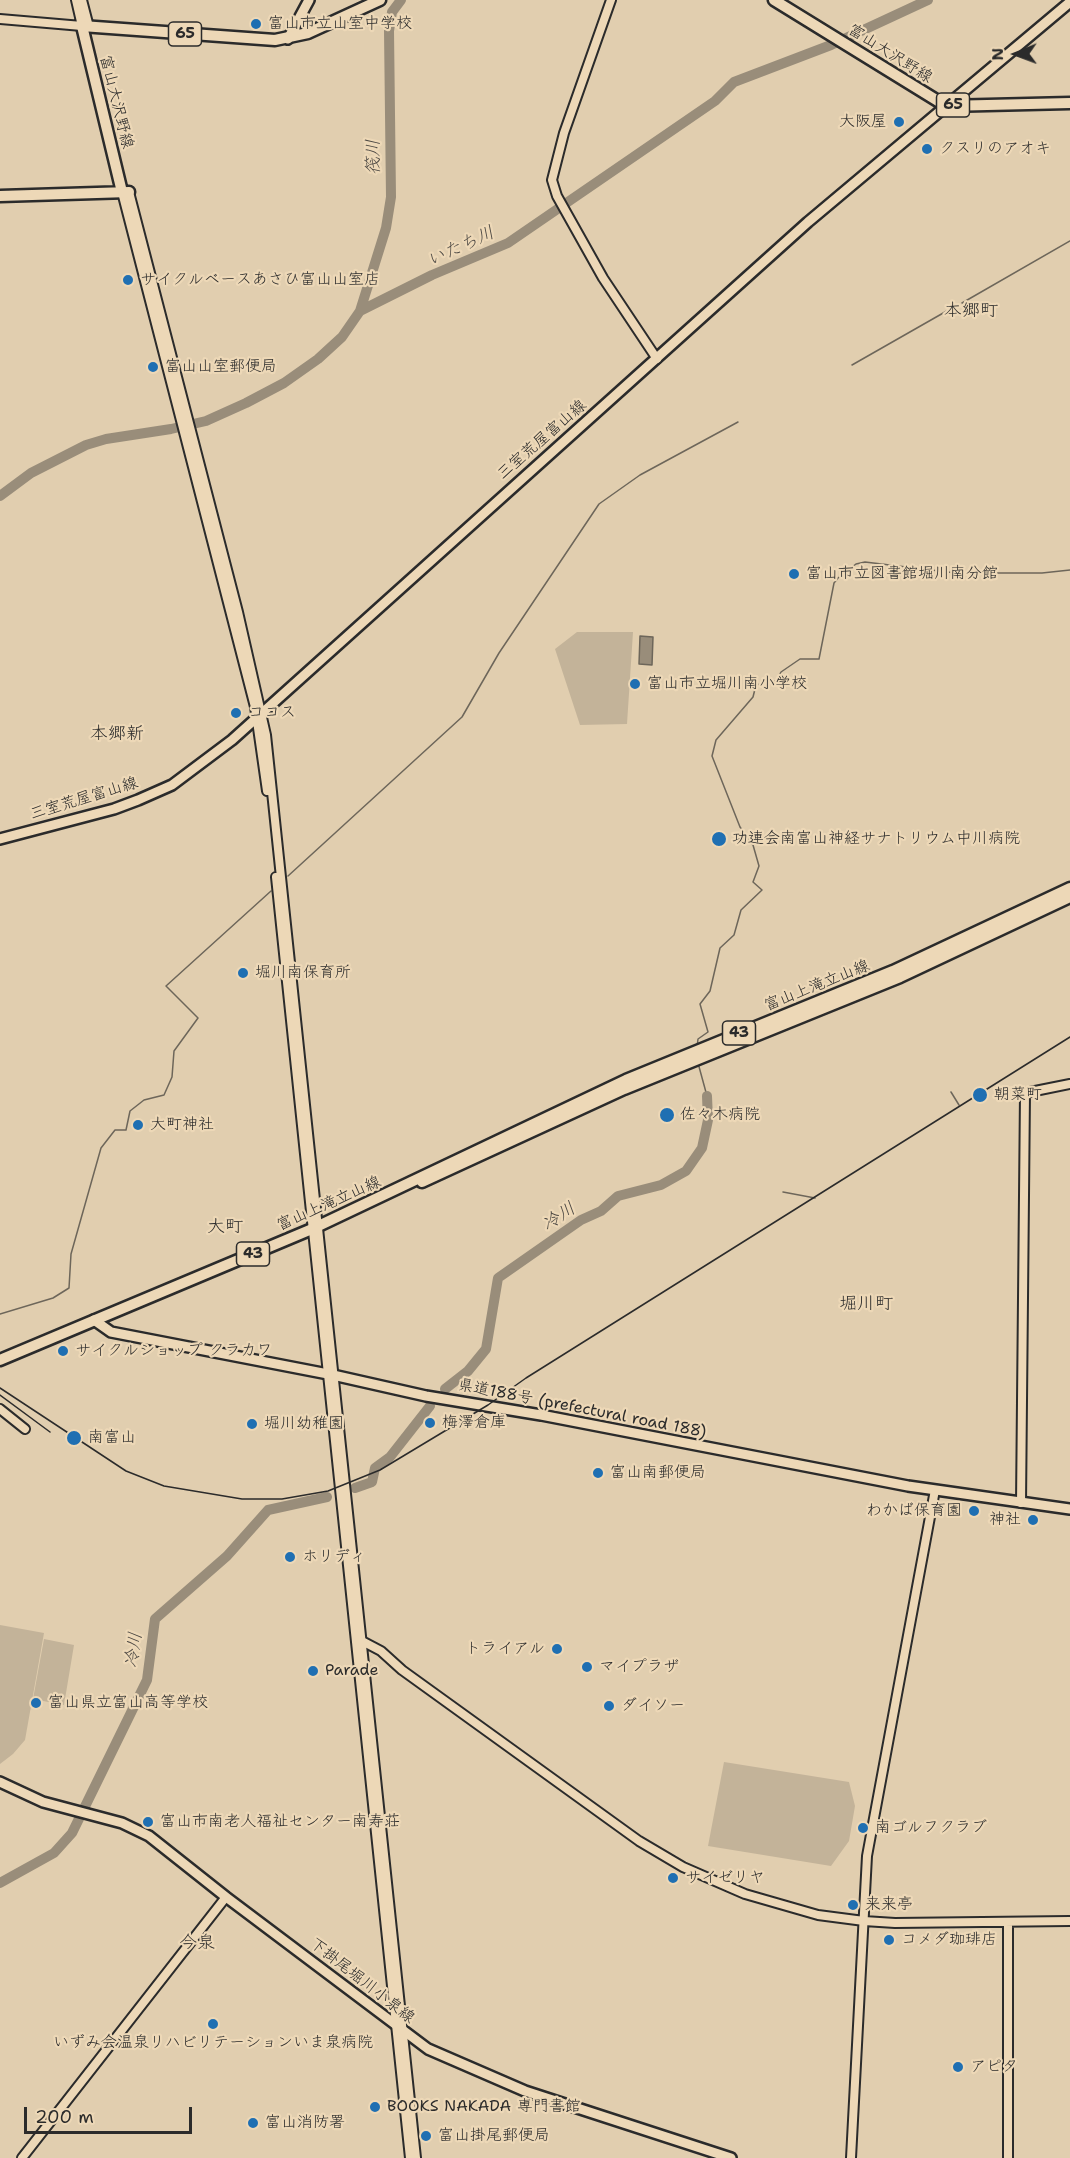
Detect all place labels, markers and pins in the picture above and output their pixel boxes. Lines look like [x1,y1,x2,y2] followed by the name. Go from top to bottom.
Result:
[268,14,412,34] place label: 富山市立山室中学校
[249,17,263,31] marker: 富山市立山室中学校
[839,112,887,132] place label: 大阪屋
[892,115,906,129] marker: 大阪屋
[939,139,1051,159] place label: クスリのアオキ
[920,142,934,156] marker: クスリのアオキ
[140,270,380,290] place label: サイクルベースあさひ富山山室店
[121,273,135,287] marker: サイクルベースあさひ富山山室店
[165,357,277,377] place label: 富山山室郵便局
[146,360,160,374] marker: 富山山室郵便局
[806,564,998,584] place label: 富山市立図書館堀川南分館
[787,567,801,581] marker: 富山市立図書館堀川南分館
[647,674,807,694] place label: 富山市立堀川南小学校
[628,677,642,691] marker: 富山市立堀川南小学校
[248,703,296,723] place label: ココス
[229,706,243,720] marker: ココス
[732,829,1020,849] place label: 功連会南富山神経サナトリウム中川病院
[710,830,728,848] marker: 功連会南富山神経サナトリウム中川病院
[255,963,351,983] place label: 堀川南保育所
[236,966,250,980] marker: 堀川南保育所
[994,1085,1042,1105] place label: 朝菜町
[971,1086,989,1104] marker: 朝菜町
[680,1105,760,1125] place label: 佐々木病院
[658,1106,676,1124] marker: 佐々木病院
[150,1115,214,1135] place label: 大町神社
[131,1118,145,1132] marker: 大町神社
[75,1341,272,1361] place label: サイクルショップ クラカワ
[56,1344,70,1358] marker: サイクルショップ クラカワ
[442,1413,506,1433] place label: 梅澤倉庫
[264,1414,344,1434] place label: 堀川幼稚園
[423,1416,437,1430] marker: 梅澤倉庫
[245,1417,259,1431] marker: 堀川幼稚園
[88,1428,136,1448] place label: 南富山
[65,1429,83,1447] marker: 南富山
[610,1463,706,1483] place label: 富山南郵便局
[591,1466,605,1480] marker: 富山南郵便局
[866,1501,962,1521] place label: わかば保育園
[967,1504,981,1518] marker: わかば保育園
[989,1510,1021,1530] place label: 神社
[1026,1513,1040,1527] marker: 神社
[302,1547,366,1567] place label: ホリディ
[283,1550,297,1564] marker: ホリディ
[465,1639,545,1659] place label: トライアル
[550,1642,564,1656] marker: トライアル
[599,1657,679,1677] place label: マイプラザ
[580,1660,594,1674] marker: マイプラザ
[325,1661,379,1681] place label: Parade
[306,1664,320,1678] marker: Parade
[48,1693,208,1713] place label: 富山県立富山高等学校
[29,1696,43,1710] marker: 富山県立富山高等学校
[621,1696,685,1716] place label: ダイソー
[602,1699,616,1713] marker: ダイソー
[160,1812,400,1832] place label: 富山市南老人福祉センター南寿荘
[141,1815,155,1829] marker: 富山市南老人福祉センター南寿荘
[875,1818,987,1838] place label: 南ゴルフクラブ
[856,1821,870,1835] marker: 南ゴルフクラブ
[685,1868,765,1888] place label: サイゼリヤ
[666,1871,680,1885] marker: サイゼリヤ
[865,1895,913,1915] place label: 来来亭
[846,1898,860,1912] marker: 来来亭
[901,1930,997,1950] place label: コメダ珈琲店
[882,1933,896,1947] marker: コメダ珈琲店
[206,2017,220,2031] marker: いずみ会温泉リハビリテーションいま泉病院
[53,2033,373,2053] place label: いずみ会温泉リハビリテーションいま泉病院
[970,2057,1018,2077] place label: アピタ
[951,2060,965,2074] marker: アピタ
[387,2097,581,2117] place label: BOOKS NAKADA 専門書館
[368,2100,382,2114] marker: BOOKS NAKADA 専門書館
[265,2113,345,2133] place label: 富山消防署
[246,2116,260,2130] marker: 富山消防署
[438,2126,550,2146] place label: 富山掛尾郵便局
[419,2129,433,2143] marker: 富山掛尾郵便局

